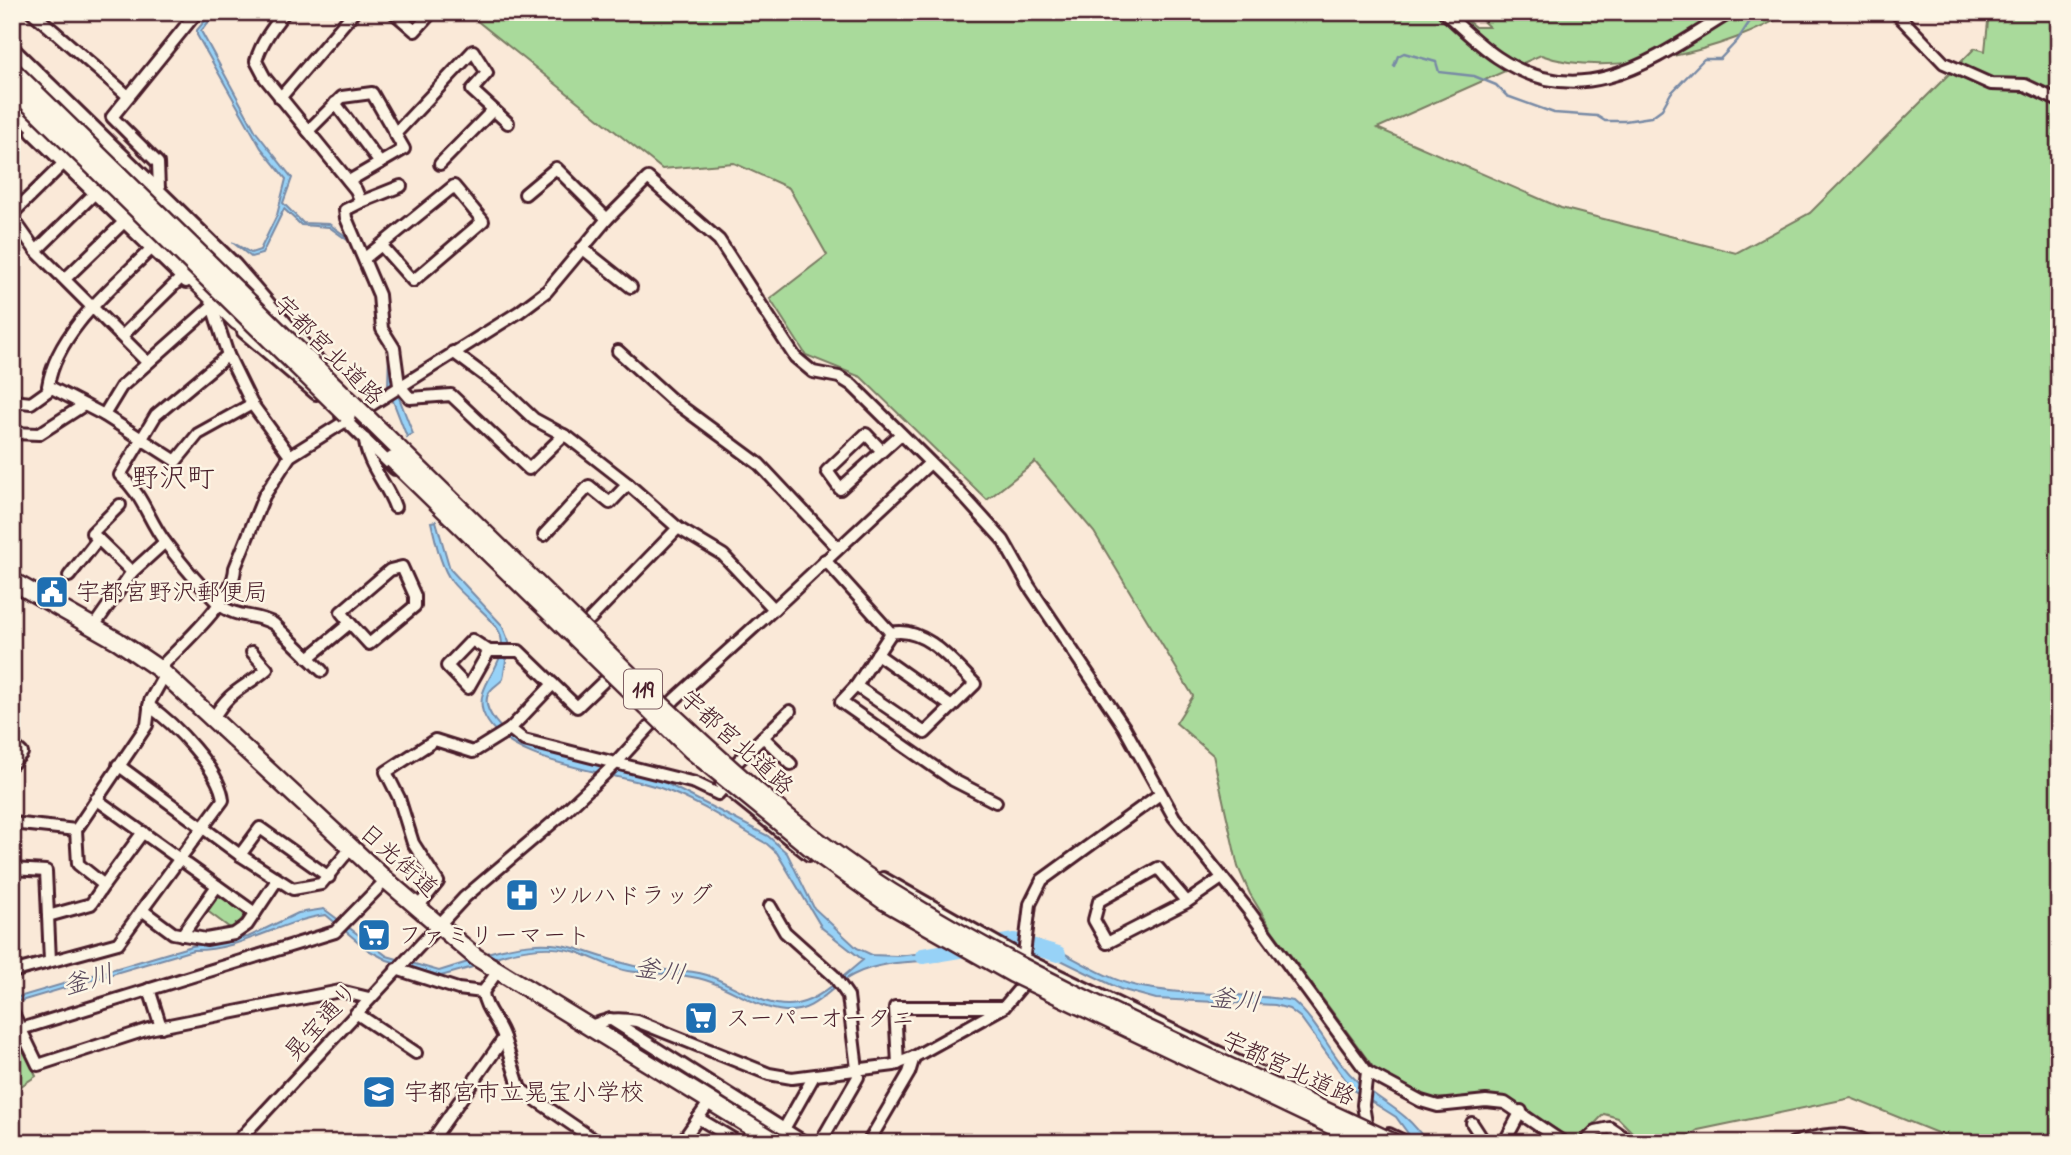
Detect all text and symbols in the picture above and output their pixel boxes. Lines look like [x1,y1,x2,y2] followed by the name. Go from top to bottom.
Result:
[264,288,391,415] street label: 宇都宮北道路
[131,460,215,501] district label: 野沢町
[33,573,71,611] public building icon: 宇都宮野沢郵便局
[76,577,268,612] place label: 宇都宮野沢郵便局
[624,670,662,708] road number: 119
[670,683,801,805] street label: 宇都宮北道路
[350,817,445,907] street label: 日光街道
[503,876,541,914] pharmacy icon: ツルハドラッグ
[546,880,713,915] place label: ツルハドラッグ
[355,916,393,954] supermarket icon: ファミリーマート
[398,920,590,955] place label: ファミリーマート
[631,950,688,996] water label: 釜川
[59,956,119,1007] water label: 釜川
[278,975,368,1070] street label: 晃宝通り
[1207,980,1263,1024] water label: 釜川
[682,999,720,1037] supermarket icon: スーパーオータニ
[726,1003,915,1038] place label: スーパーオータニ
[1215,1024,1361,1117] street label: 宇都宮北道路
[360,1073,398,1111] school or university icon: 宇都宮市立晃宝小学校
[404,1077,644,1112] place label: 宇都宮市立晃宝小学校

